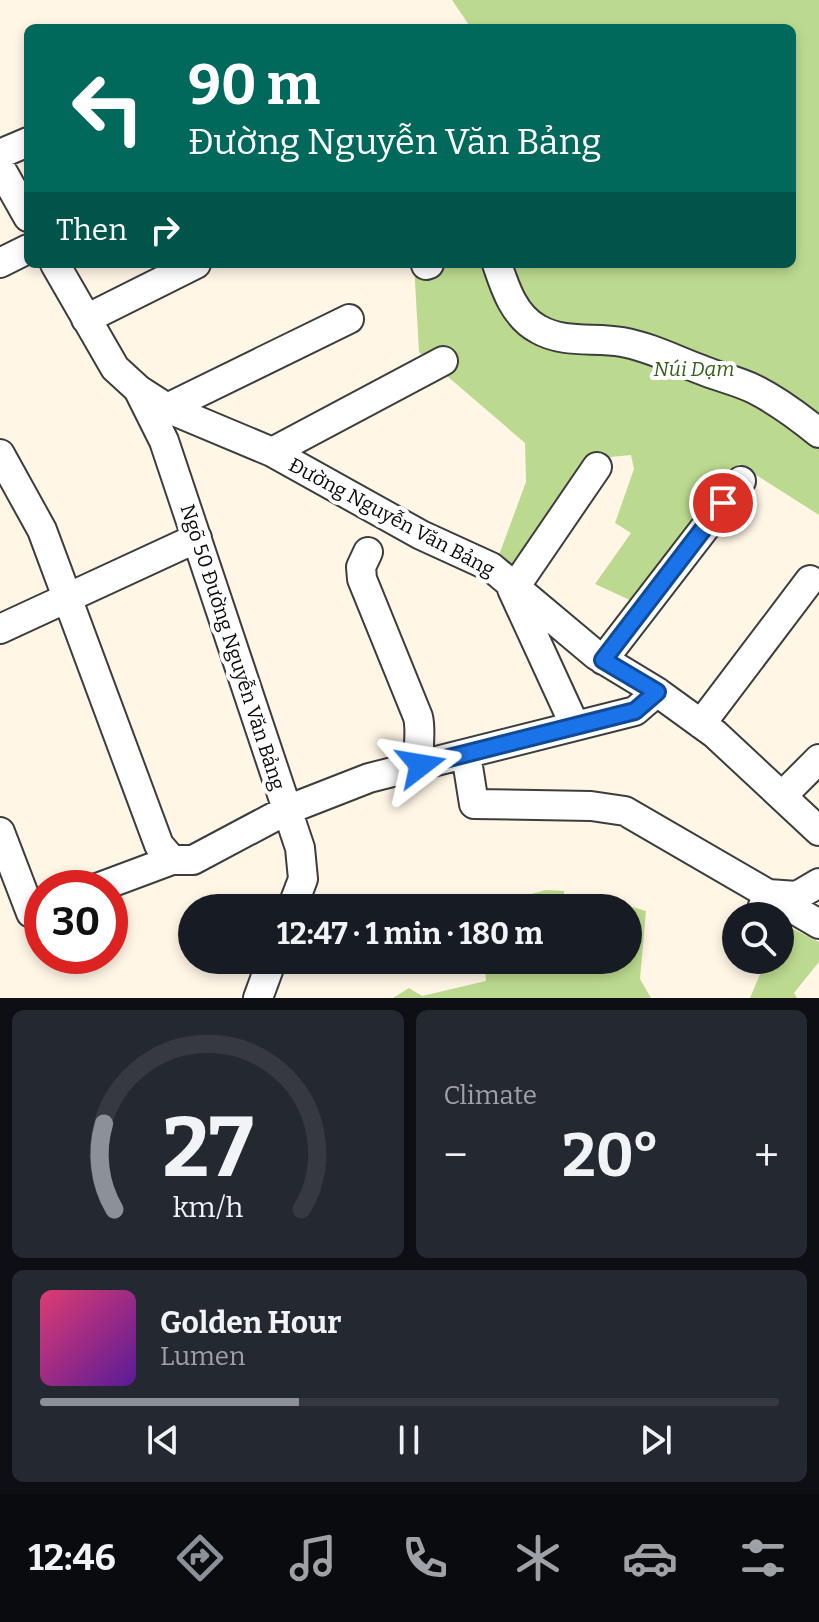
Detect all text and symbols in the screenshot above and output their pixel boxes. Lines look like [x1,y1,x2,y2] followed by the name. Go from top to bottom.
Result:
[188,52,320,119] text: 90 m
[56,56,160,160] icon: left
[188,120,601,164] text: Đường Nguyễn Văn Bảng
[143,208,187,252] icon: right
[56,212,127,248] text: Then
[654,357,734,381] park label: Núi Dạm
[285,452,499,582] street label: Đường Nguyễn Văn Bảng
[689,469,757,537] pin
[701,481,745,525] icon: arrive
[175,501,291,793] street label: Ngõ 50 Đường Nguyễn Văn Bảng
[379,723,463,807] position arrow
[24,870,128,974] speed limit sign: 30
[722,902,794,974] map controls
[722,902,794,974] button: search
[277,916,543,952] text: 12:47 · 1 min · 180 m
[444,1080,537,1111] text: Climate
[162,1098,253,1198] text: 27
[562,1120,660,1192] text: 20°
[444,1129,468,1182] text: −
[754,1129,779,1182] text: +
[172,1190,243,1225] text: km/h
[160,1305,341,1341] text: Golden Hour
[160,1341,246,1372] text: Lumen
[141,1418,185,1462] icon: previous
[387,1418,431,1462] icon: pause
[634,1418,678,1462] icon: next
[172,1530,228,1586] icon: directions
[285,1530,341,1586] icon: music
[397,1530,453,1586] icon: phone
[510,1530,566,1586] icon: climate
[622,1530,678,1586] icon: car
[735,1530,791,1586] icon: filters
[28,1536,116,1580] text: 12:46

